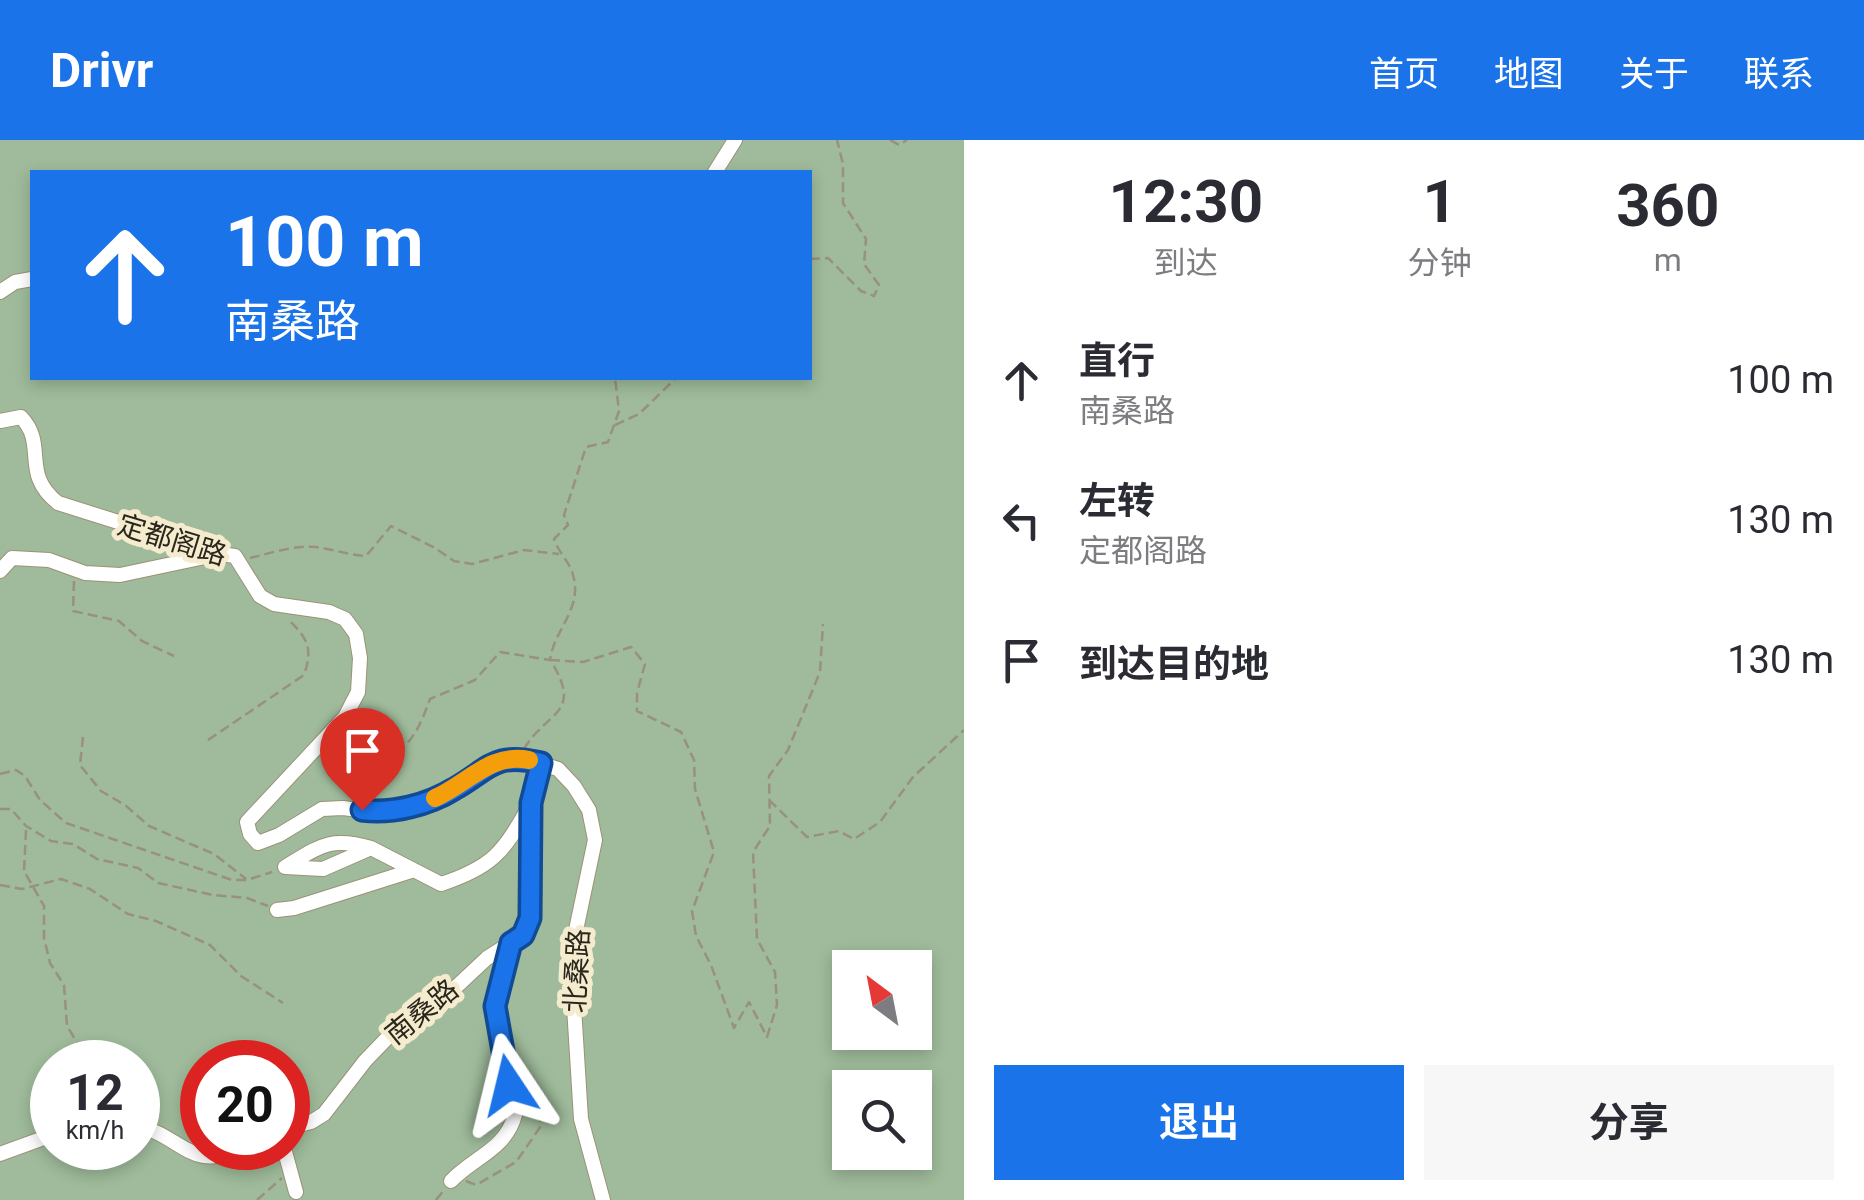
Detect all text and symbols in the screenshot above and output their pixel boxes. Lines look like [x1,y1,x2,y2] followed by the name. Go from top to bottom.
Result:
[50,42,153,99] text: Drivr
[1369,54,1439,95] text: 首页
[1494,54,1564,95] text: 地图
[1619,54,1689,95] text: 关于
[1744,54,1814,95] text: 联系
[1109,166,1263,237] text: 12:30
[1422,166,1457,237] text: 1
[1616,170,1719,241] text: 360
[225,201,424,283] text: 100 m
[60,210,190,340] icon: ahead
[1654,241,1682,279] text: m
[1154,244,1218,282] text: 到达
[1408,244,1472,282] text: 分钟
[225,295,360,348] text: 南桑路
[1079,339,1155,383] text: 直行
[994,353,1049,408] icon: ahead
[1727,358,1834,402] text: 100 m
[1079,392,1175,430] text: 南桑路
[1079,479,1155,523] text: 左转
[994,493,1049,548] icon: left
[1727,498,1834,542] text: 130 m
[114,508,230,572] street label: 定都阁路
[1079,532,1207,570] text: 定都阁路
[994,633,1049,688] icon: arrive
[1727,638,1834,682] text: 130 m
[1079,642,1269,686] text: 到达目的地
[320,708,405,811] pin
[335,723,390,778] icon: arrive
[558,928,596,1014] street label: 北桑路
[832,950,932,1050] north arrow
[832,950,932,1170] map controls
[379,973,465,1051] street label: 南桑路
[457,1033,561,1137] position arrow
[180,1040,310,1170] speed limit sign: 20
[66,1064,124,1122] text: 12
[994,1065,1404,1180] button: 退出
[1424,1065,1834,1180] button: 分享
[832,1070,932,1170] button: search
[66,1116,124,1145] text: km/h

